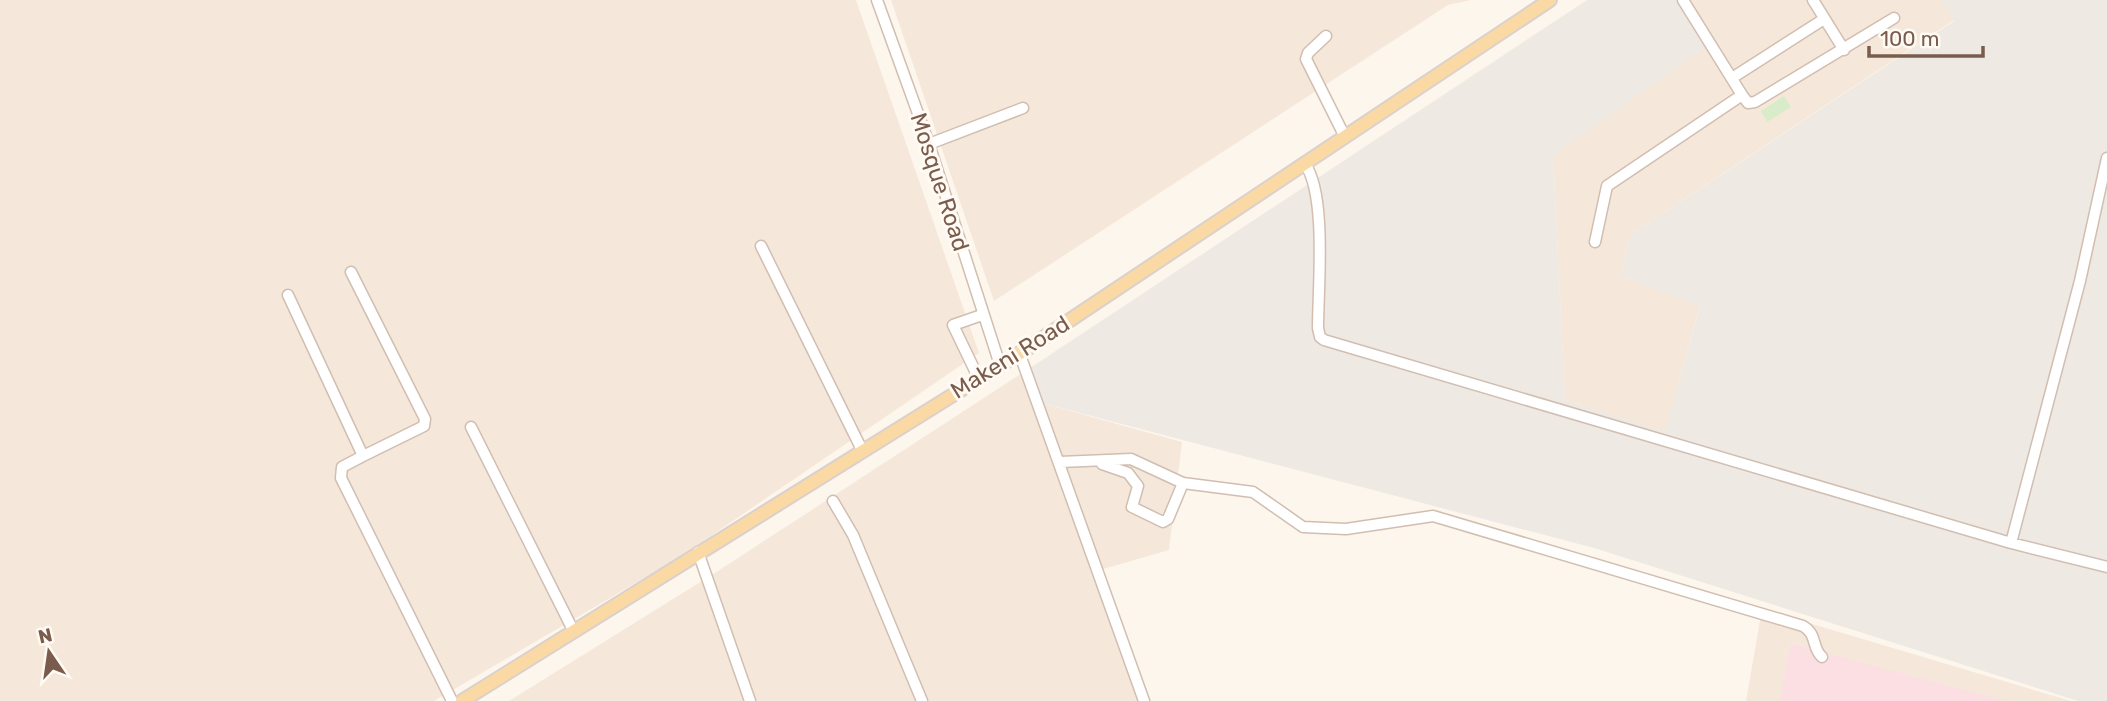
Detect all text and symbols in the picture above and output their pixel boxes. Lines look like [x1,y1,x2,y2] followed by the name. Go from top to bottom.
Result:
[1869,14,1983,58] scale bar
[1880,26,1939,51] text: 100 m
[904,109,976,255] street label: Mosque Road
[945,309,1075,405] street label: Makeni Road
[14,617,84,687] north arrow
[36,623,55,649] text: N

